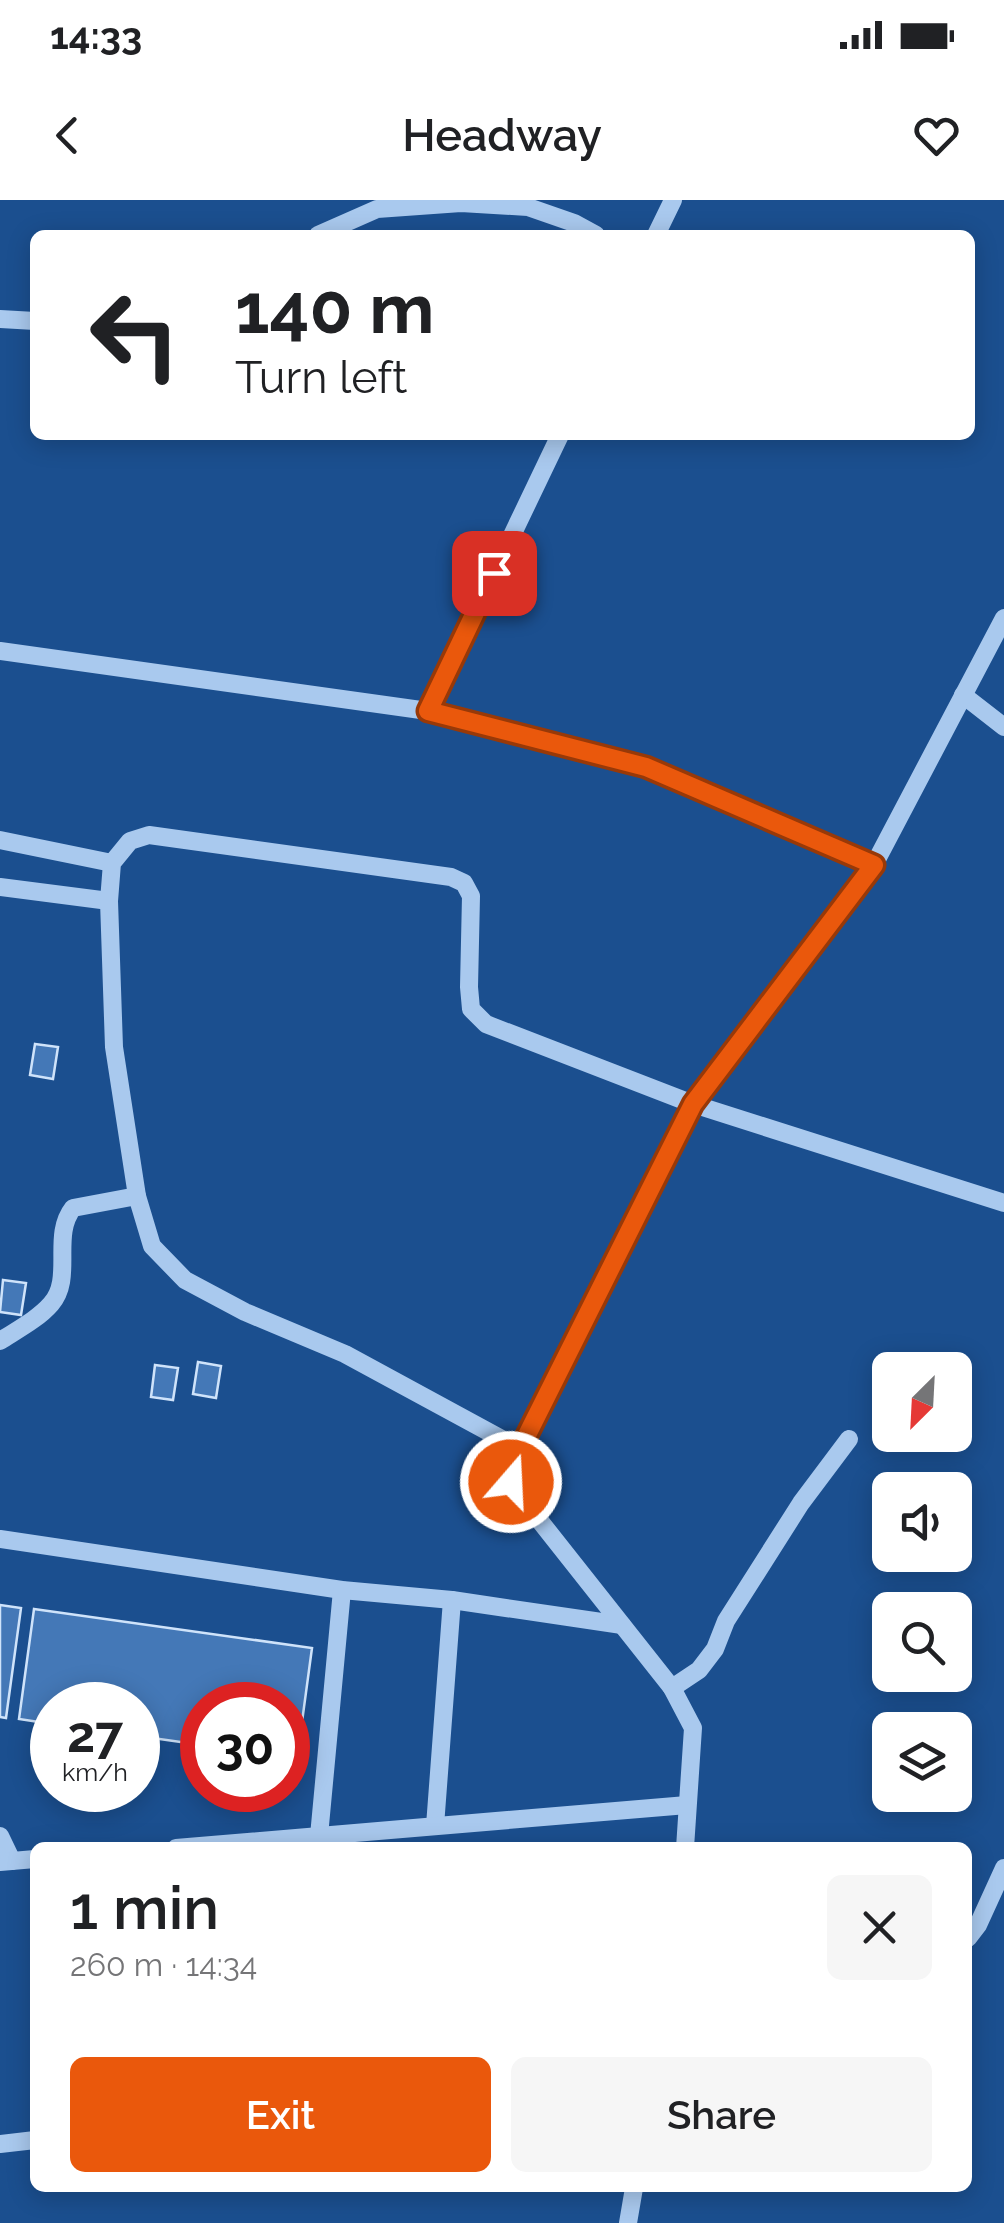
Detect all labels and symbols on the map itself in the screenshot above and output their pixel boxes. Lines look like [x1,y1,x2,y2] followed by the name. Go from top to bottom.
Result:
[452,531,537,616] pin
[872,1352,972,1452] north arrow
[459,1430,563,1534] position arrow
[180,1682,310,1812] speed limit sign: 30

